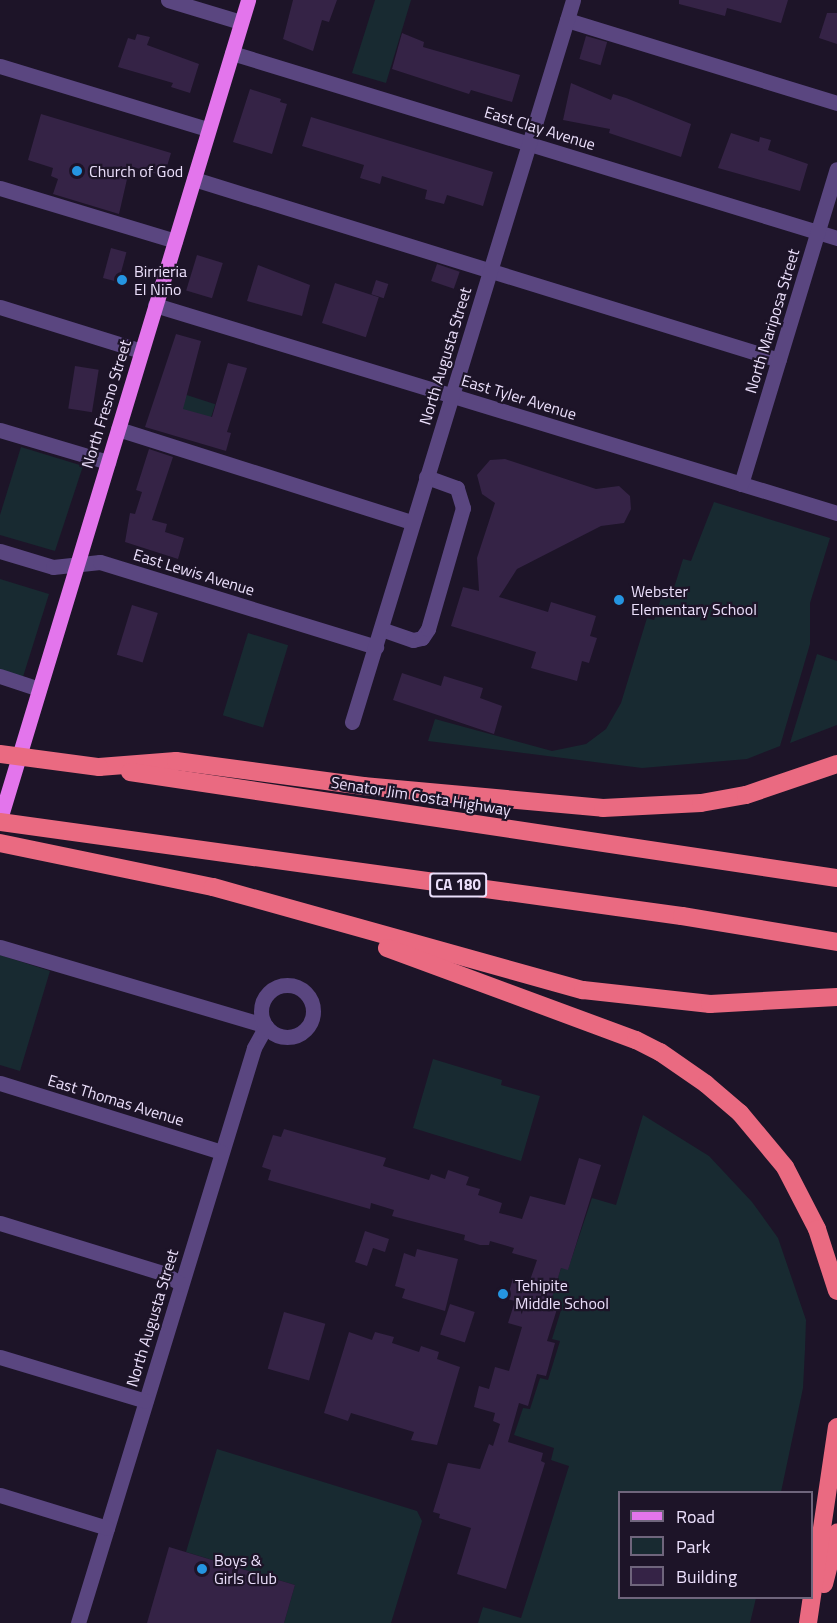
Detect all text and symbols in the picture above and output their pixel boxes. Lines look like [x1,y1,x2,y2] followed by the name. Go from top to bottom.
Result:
[482,102,598,154] street label: East Clay Avenue
[89,161,183,181] place label: Church of God
[70,164,84,178] marker: Church of God
[741,246,803,396] street label: North Mariposa Street
[134,261,187,299] place label: Birrieria El Niño
[115,273,129,287] marker: Birrieria El Niño
[415,285,475,427] street label: North Augusta Street
[77,337,135,471] street label: North Fresno Street
[459,370,579,424] street label: East Tyler Avenue
[131,544,257,600] street label: East Lewis Avenue
[631,581,757,619] place label: Webster Elementary School
[612,593,626,607] marker: Webster Elementary School
[330,772,512,820] street label: Senator Jim Costa Highway
[428,873,488,897] road number: CA 180
[46,1070,186,1130] street label: East Thomas Avenue
[122,1247,182,1389] street label: North Augusta Street
[515,1275,609,1313] place label: Tehipite Middle School
[496,1287,510,1301] marker: Tehipite Middle School
[618,1491,813,1599] legend
[676,1503,715,1530] text: Road
[676,1533,710,1560] text: Park
[214,1550,277,1588] place label: Boys & Girls Club
[195,1562,209,1576] marker: Boys & Girls Club
[676,1563,737,1590] text: Building

